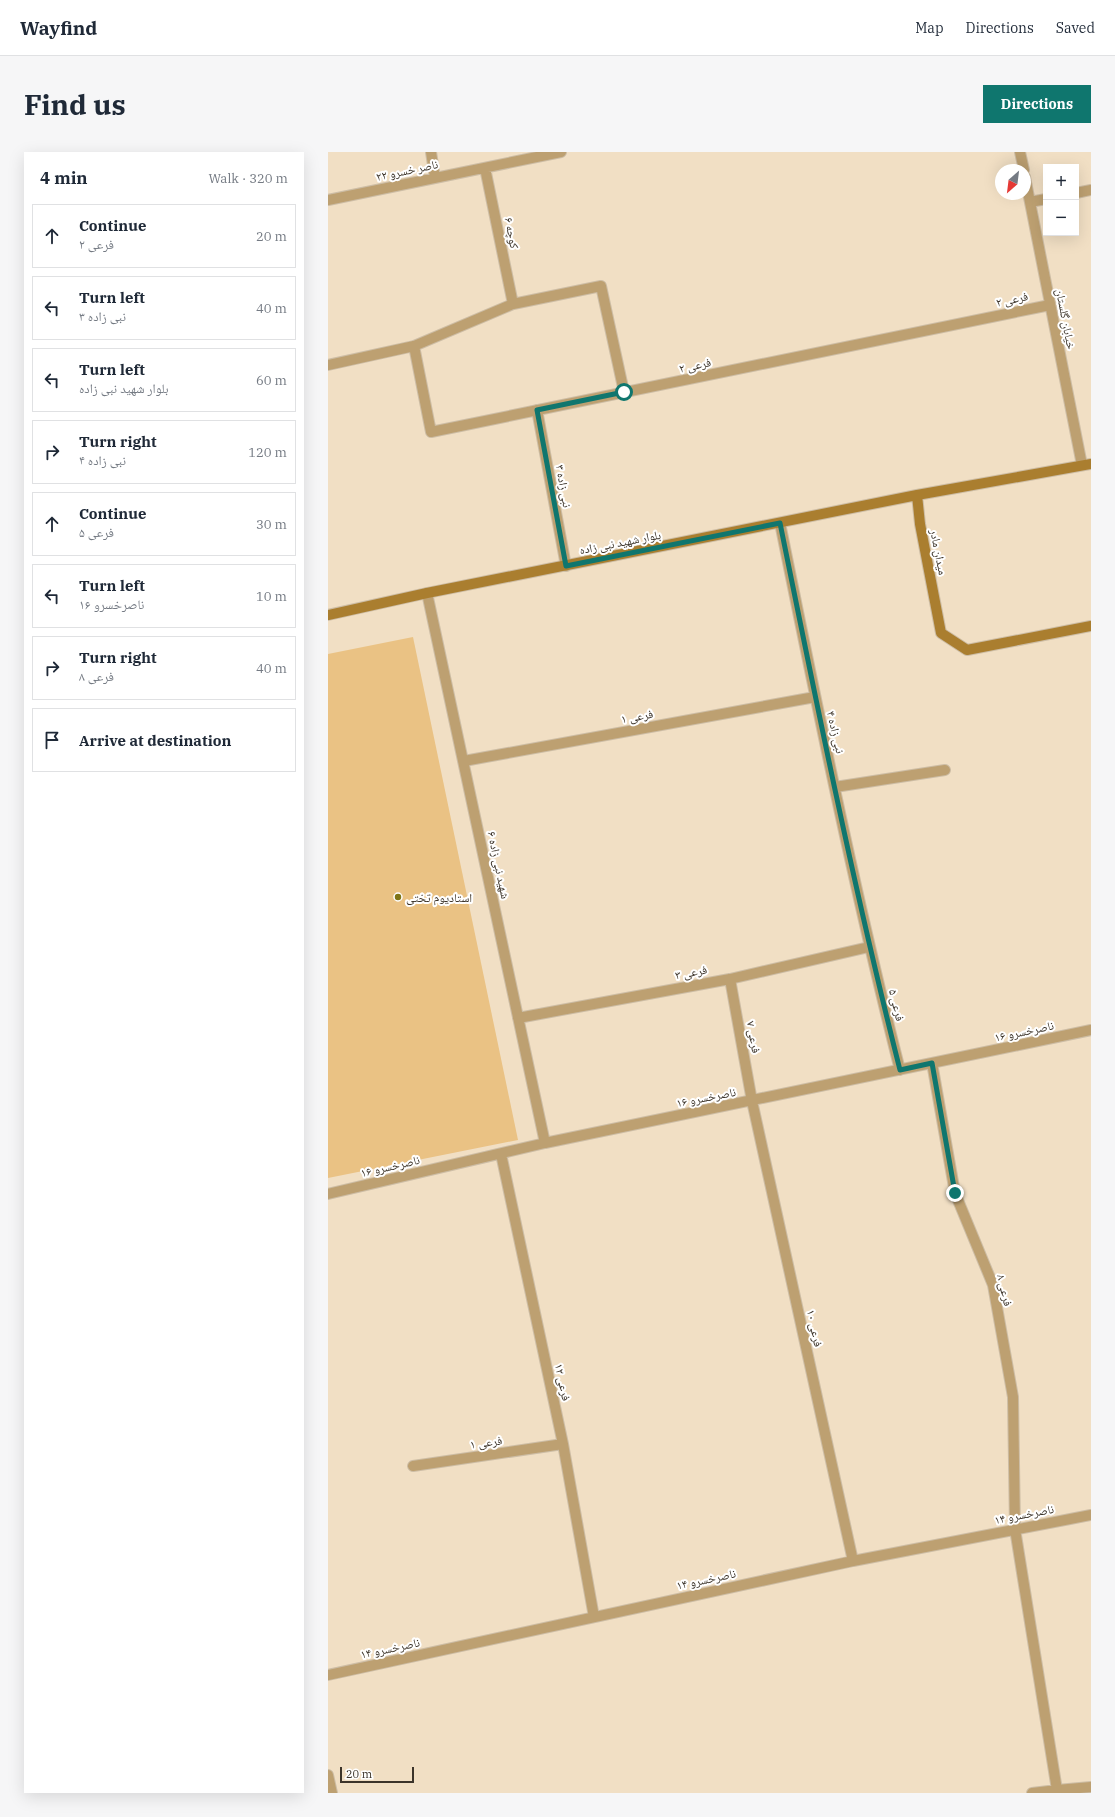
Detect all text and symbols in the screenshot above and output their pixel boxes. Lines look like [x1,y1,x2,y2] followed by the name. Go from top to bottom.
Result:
[20,16,97,40] text: Wayfind
[915,19,944,37] text: Map
[966,19,1034,37] text: Directions
[1056,19,1095,37] text: Saved
[983,85,1091,123] button: Directions
[24,86,126,123] text: Find us
[375,156,439,184] street label: ناصر خسرو ۲۲
[995,164,1031,200] north arrow
[1043,164,1079,236] map controls
[1043,164,1079,200] button: +
[40,167,88,189] text: 4 min
[209,170,288,187] text: Walk · 320 m
[1043,200,1079,236] button: −
[79,216,146,235] text: Continue
[502,216,522,250] street label: کوچه ۶
[41,225,63,247] icon: ahead
[256,228,287,245] text: 20 m
[79,236,114,253] text: فرعی ۲
[1052,287,1079,351] street label: خیابان گلستان
[79,288,145,307] text: Turn left
[995,288,1029,310] street label: فرعی ۲
[41,297,63,319] icon: left
[256,300,287,317] text: 40 m
[79,308,126,325] text: نبی زاده ۳
[678,354,712,376] street label: فرعی ۲
[79,360,145,379] text: Turn left
[41,369,63,391] icon: left
[256,372,287,389] text: 60 m
[79,380,168,397] text: بلوار شهید نبی زاده
[615,383,633,401] route start
[79,432,157,451] text: Turn right
[41,441,63,463] icon: right
[248,444,287,461] text: 120 m
[79,452,126,469] text: نبی زاده ۴
[552,463,575,509] street label: نبی زاده ۳
[79,504,146,523] text: Continue
[41,513,63,535] icon: ahead
[256,516,287,533] text: 30 m
[79,524,114,541] text: فرعی ۵
[578,527,662,558] street label: بلوار شهید نبی زاده
[927,527,951,576] street label: میدان مادر
[79,576,145,595] text: Turn left
[41,585,63,607] icon: left
[256,588,287,605] text: 10 m
[79,596,144,613] text: ناصرخسرو ۱۶
[79,648,157,667] text: Turn right
[41,657,63,679] icon: right
[256,660,287,677] text: 40 m
[79,668,114,685] text: فرعی ۸
[620,706,654,726] street label: فرعی ۱
[823,709,848,755] street label: نبی زاده ۴
[41,729,63,751] icon: arrive
[79,731,231,750] text: Arrive at destination
[484,830,513,900] street label: شهید نبی زاده ۶
[406,890,472,906] place label: استادیوم تختی
[393,892,403,902] marker: استادیوم تختی
[674,962,708,982] street label: فرعی ۳
[886,987,908,1023] street label: فرعی ۵
[993,1017,1055,1045] street label: ناصرخسرو ۱۶
[744,1020,764,1054] street label: فرعی ۷
[675,1084,737,1110] street label: ناصرخسرو ۱۶
[359,1152,421,1180] street label: ناصرخسرو ۱۶
[946,1184,964,1202] route end
[994,1272,1016,1308] street label: فرعی ۸
[804,1308,826,1348] street label: فرعی ۱۰
[552,1362,574,1402] street label: فرعی ۱۲
[469,1432,503,1452] street label: فرعی ۱
[993,1501,1055,1527] street label: ناصرخسرو ۱۴
[675,1565,737,1593] street label: ناصرخسرو ۱۴
[359,1634,421,1662] street label: ناصرخسرو ۱۴
[340,1765,414,1784] scale bar
[346,1767,372,1781] text: 20 m

